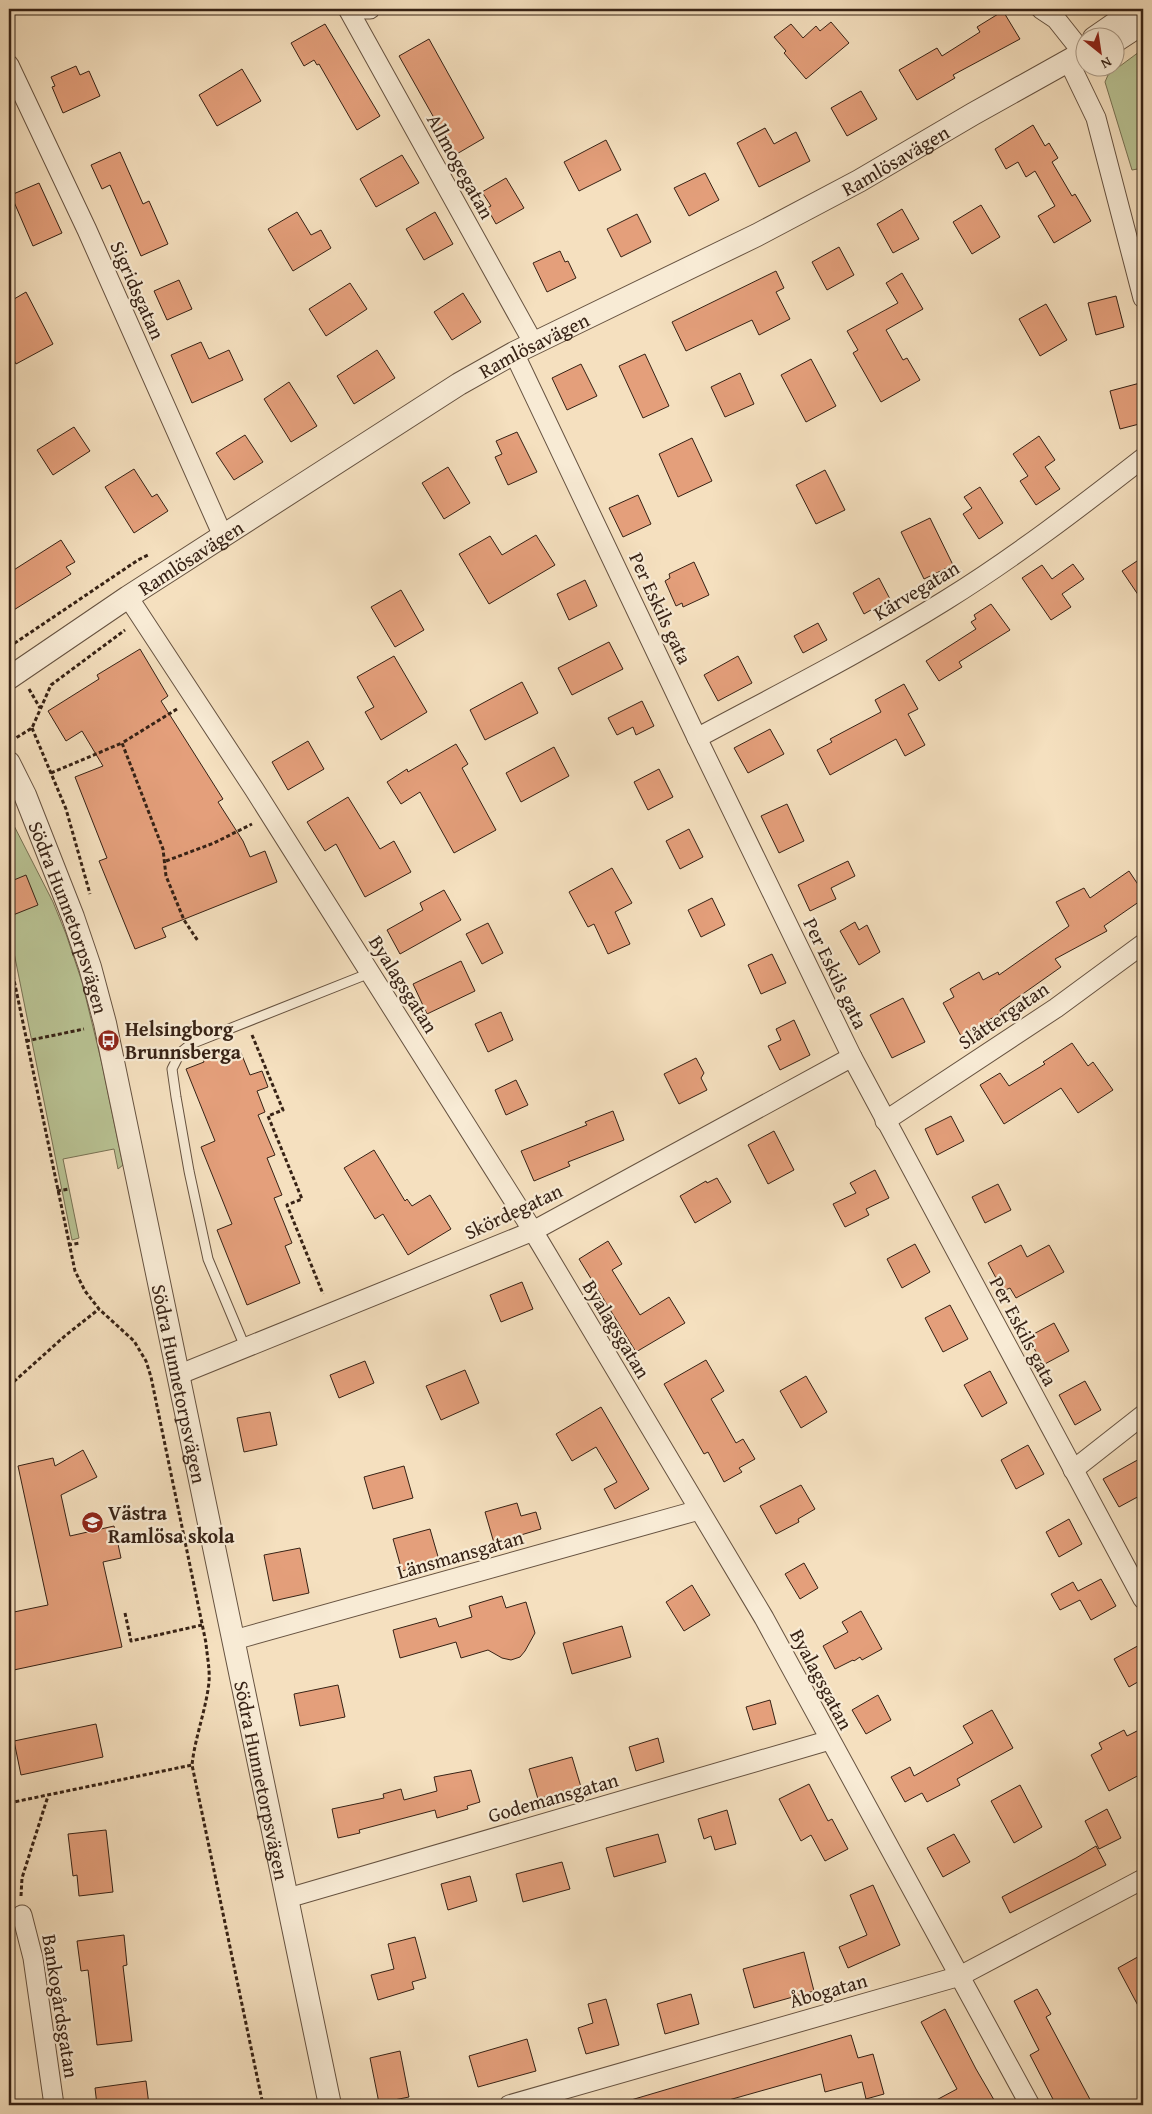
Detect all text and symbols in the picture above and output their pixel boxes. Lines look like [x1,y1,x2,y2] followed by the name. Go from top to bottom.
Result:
[1074,28,1124,78] north arrow
[1097,52,1116,75] text: N
[420,108,502,224] street label: Allmogegatan
[836,117,954,202] street label: Ramlösavägen
[103,236,173,344] street label: Sigridsgatan
[473,304,594,385] street label: Ramlösavägen
[132,512,249,602] street label: Ramlösavägen
[622,547,700,669] street label: Per Eskils gata
[868,553,964,627] street label: Kärvegatan
[22,816,116,1017] street label: Södra Hunnetorpsvägen
[797,912,876,1034] street label: Per Eskils gata
[362,929,446,1039] street label: Byalagsgatan
[952,974,1054,1056] street label: Slåttergatan
[125,1014,242,1066] place label: Helsingborg Brunnsberga
[97,1028,121,1052] bus stop icon: Helsingborg Brunnsberga
[459,1176,567,1246] street label: Skördegatan
[983,1271,1065,1391] street label: Per Eskils gata
[576,1274,658,1384] street label: Byalagsgatan
[145,1281,215,1486] street label: Södra Hunnetorpsvägen
[108,1498,235,1550] place label: Västra Ramlösa skola
[80,1511,104,1535] school or university icon: Västra Ramlösa skola
[393,1522,527,1586] street label: Länsmansgatan
[783,1623,861,1735] street label: Byalagsgatan
[228,1678,297,1882] street label: Södra Hunnetorpsvägen
[485,1765,621,1829] street label: Godemansgatan
[35,1932,87,2080] street label: Bankogårdsgatan
[786,1965,870,2015] street label: Åbogatan

